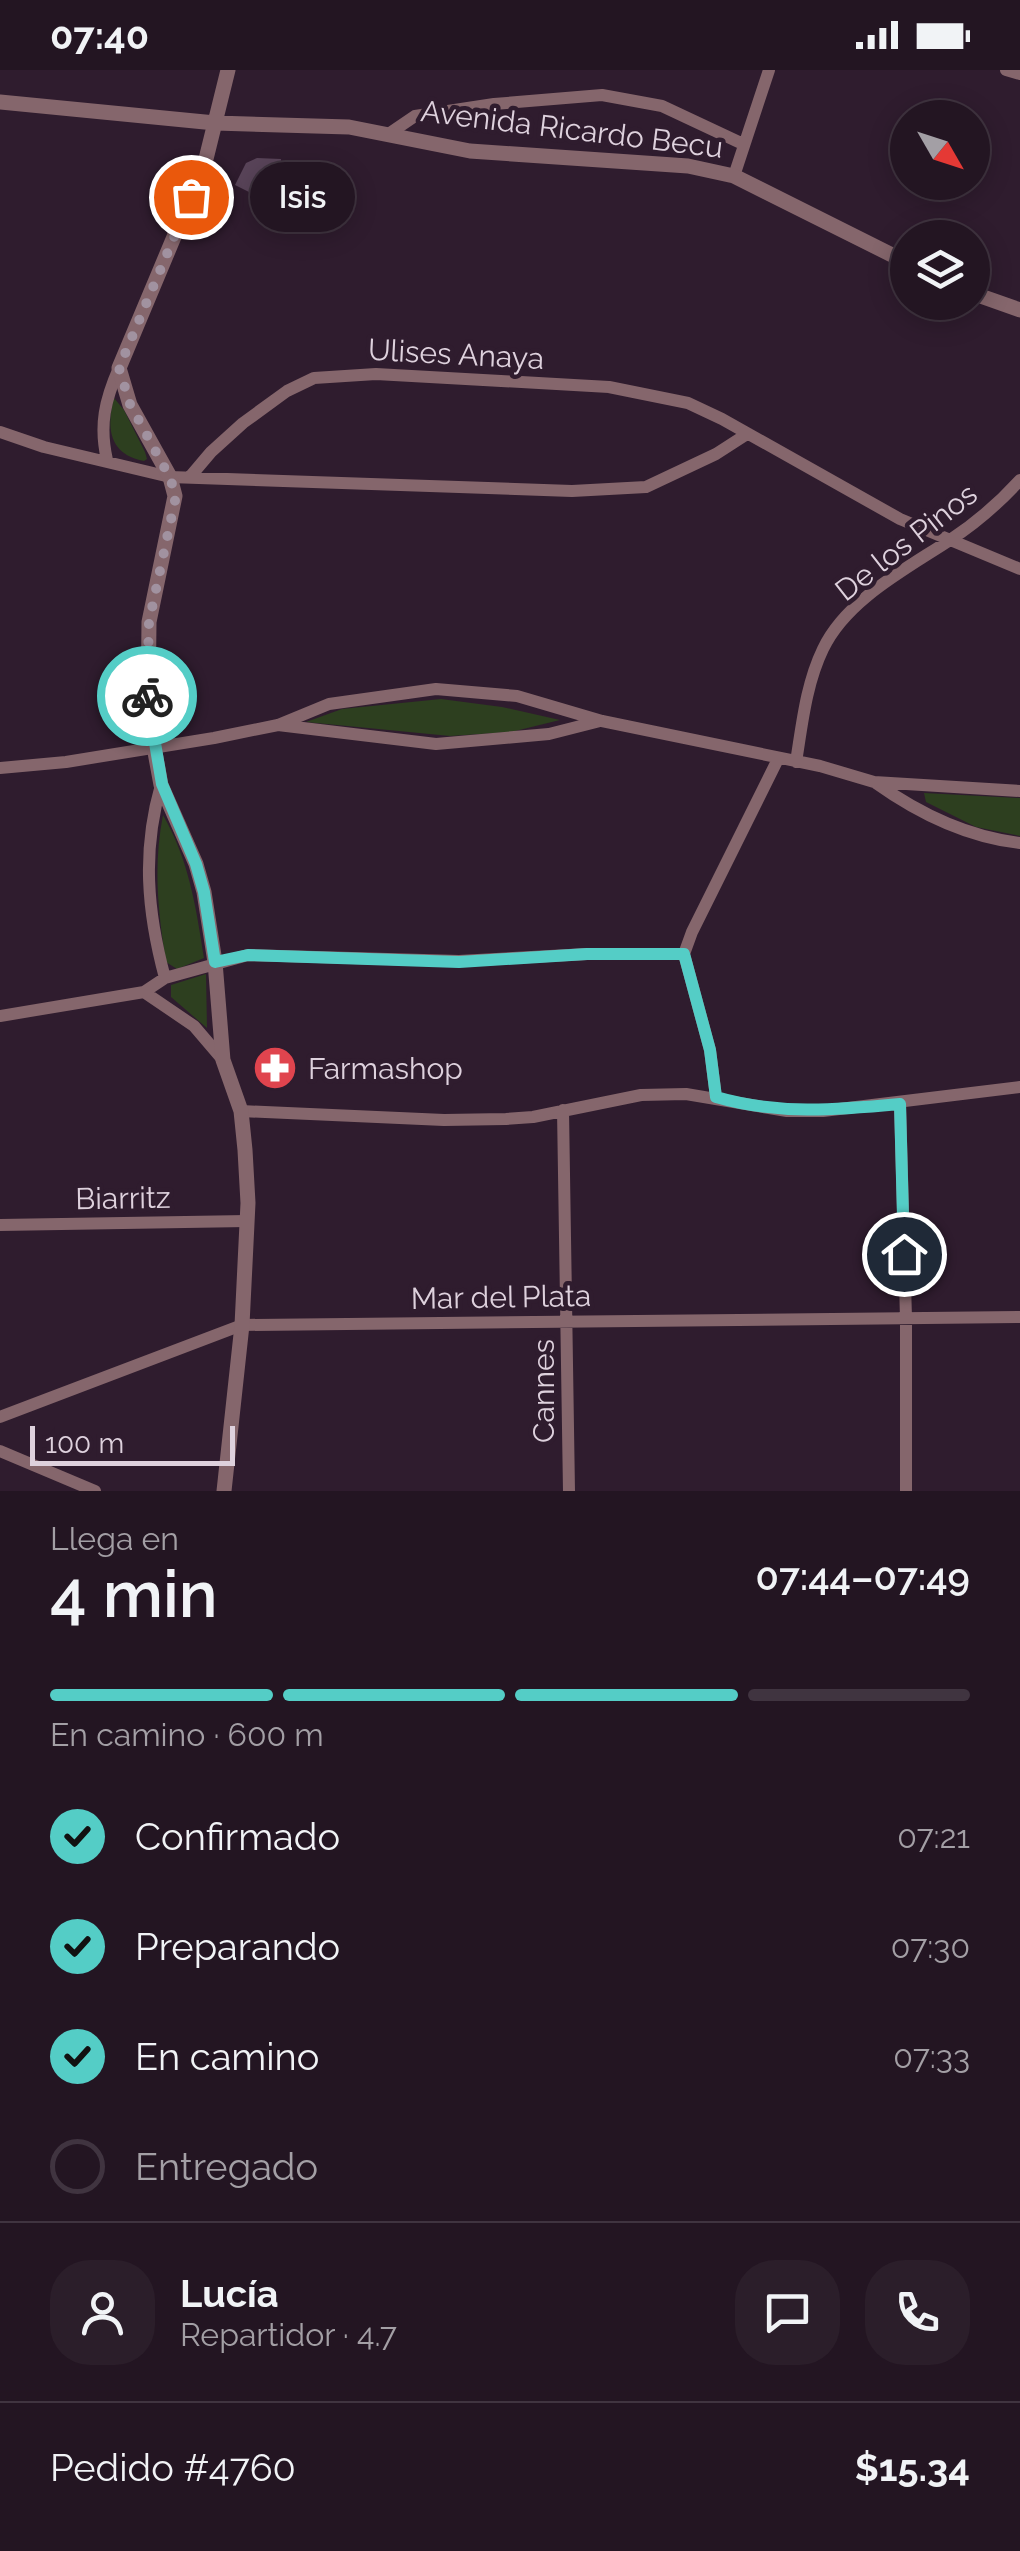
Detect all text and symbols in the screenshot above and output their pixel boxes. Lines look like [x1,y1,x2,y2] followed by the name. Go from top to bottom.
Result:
[50,13,149,58] text: 07:40
[419,93,725,165] street label: Avenida Ricardo Becu
[890,100,990,200] north arrow
[890,100,990,320] map controls
[149,155,234,240] pin
[251,162,356,232] callout: Isis
[164,170,219,225] icon: bag
[279,178,326,215] text: Isis
[890,220,990,320] button: layers
[367,332,545,376] street label: Ulises Anaya
[828,476,984,608] street label: De los Pinos
[97,646,197,746] courier
[120,669,175,724] icon: bike
[252,1045,298,1091] pharmacy icon: Farmashop
[308,1051,463,1086] place label: Farmashop
[75,1180,171,1216] street label: Biarritz
[862,1212,947,1297] pin
[877,1227,932,1282] icon: home
[410,1278,592,1316] street label: Mar del Plata
[526,1339,561,1443] street label: Cannes
[30,1421,235,1466] scale bar
[45,1427,124,1460] text: 100 m
[50,1520,179,1557] text: Llega en
[756,1554,970,1599] text: 07:44–07:49
[50,1556,218,1632] text: 4 min
[50,1716,324,1753] text: En camino · 600 m
[50,1809,105,1864] icon: check
[135,1814,340,1859] text: Confirmado
[897,1818,970,1855] text: 07:21
[50,1919,105,1974] icon: check
[135,1924,340,1969] text: Preparando
[891,1928,970,1965] text: 07:30
[50,2029,105,2084] icon: check
[135,2034,319,2079] text: En camino
[893,2038,970,2075] text: 07:33
[135,2144,318,2189] text: Entregado
[50,2260,155,2365] button: person
[735,2260,840,2365] button: chat
[865,2260,970,2365] button: phone
[180,2271,279,2316] text: Lucía
[180,2316,397,2353] text: Repartidor · 4.7
[50,2445,296,2490] text: Pedido #4760
[855,2445,970,2490] text: $15.34

